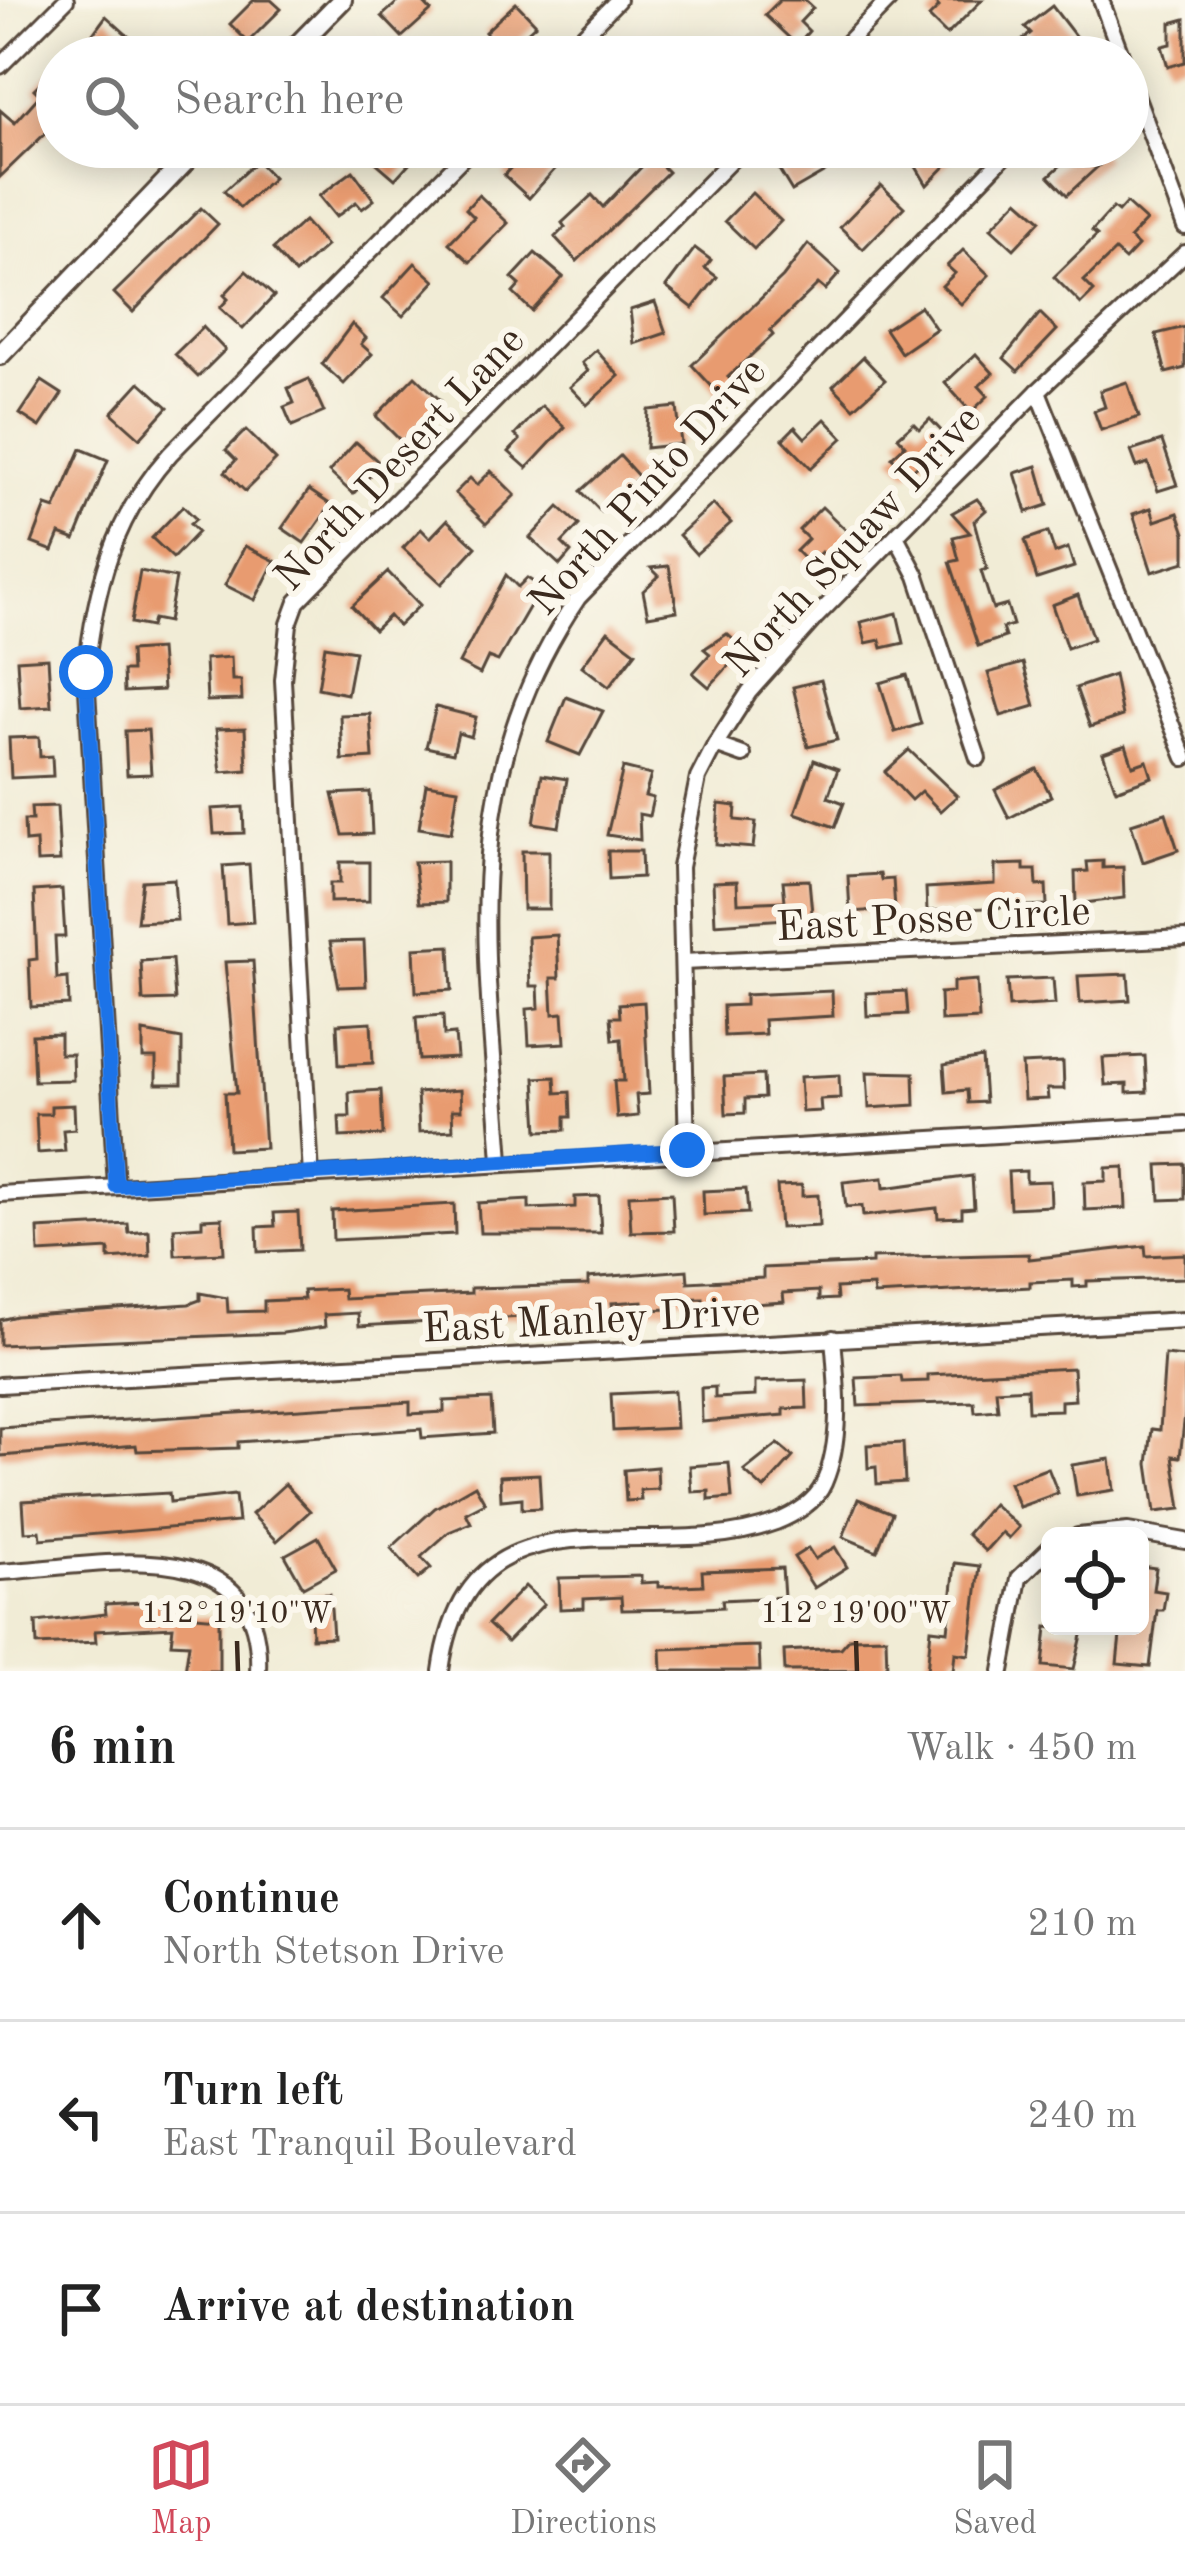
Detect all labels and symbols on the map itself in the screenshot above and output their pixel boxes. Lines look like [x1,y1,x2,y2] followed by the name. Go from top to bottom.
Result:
[268,320,534,600] street label: North Desert Lane
[523,351,775,625] street label: North Pinto Drive
[718,399,990,687] street label: North Squaw Drive
[59,645,113,699] route start
[775,892,1092,950] street label: East Posse Circle
[660,1123,714,1177] route end
[421,1292,761,1352] street label: East Manley Drive
[142,1599,332,1629] text: 112°19'10"W
[761,1599,951,1629] text: 112°19'00"W

